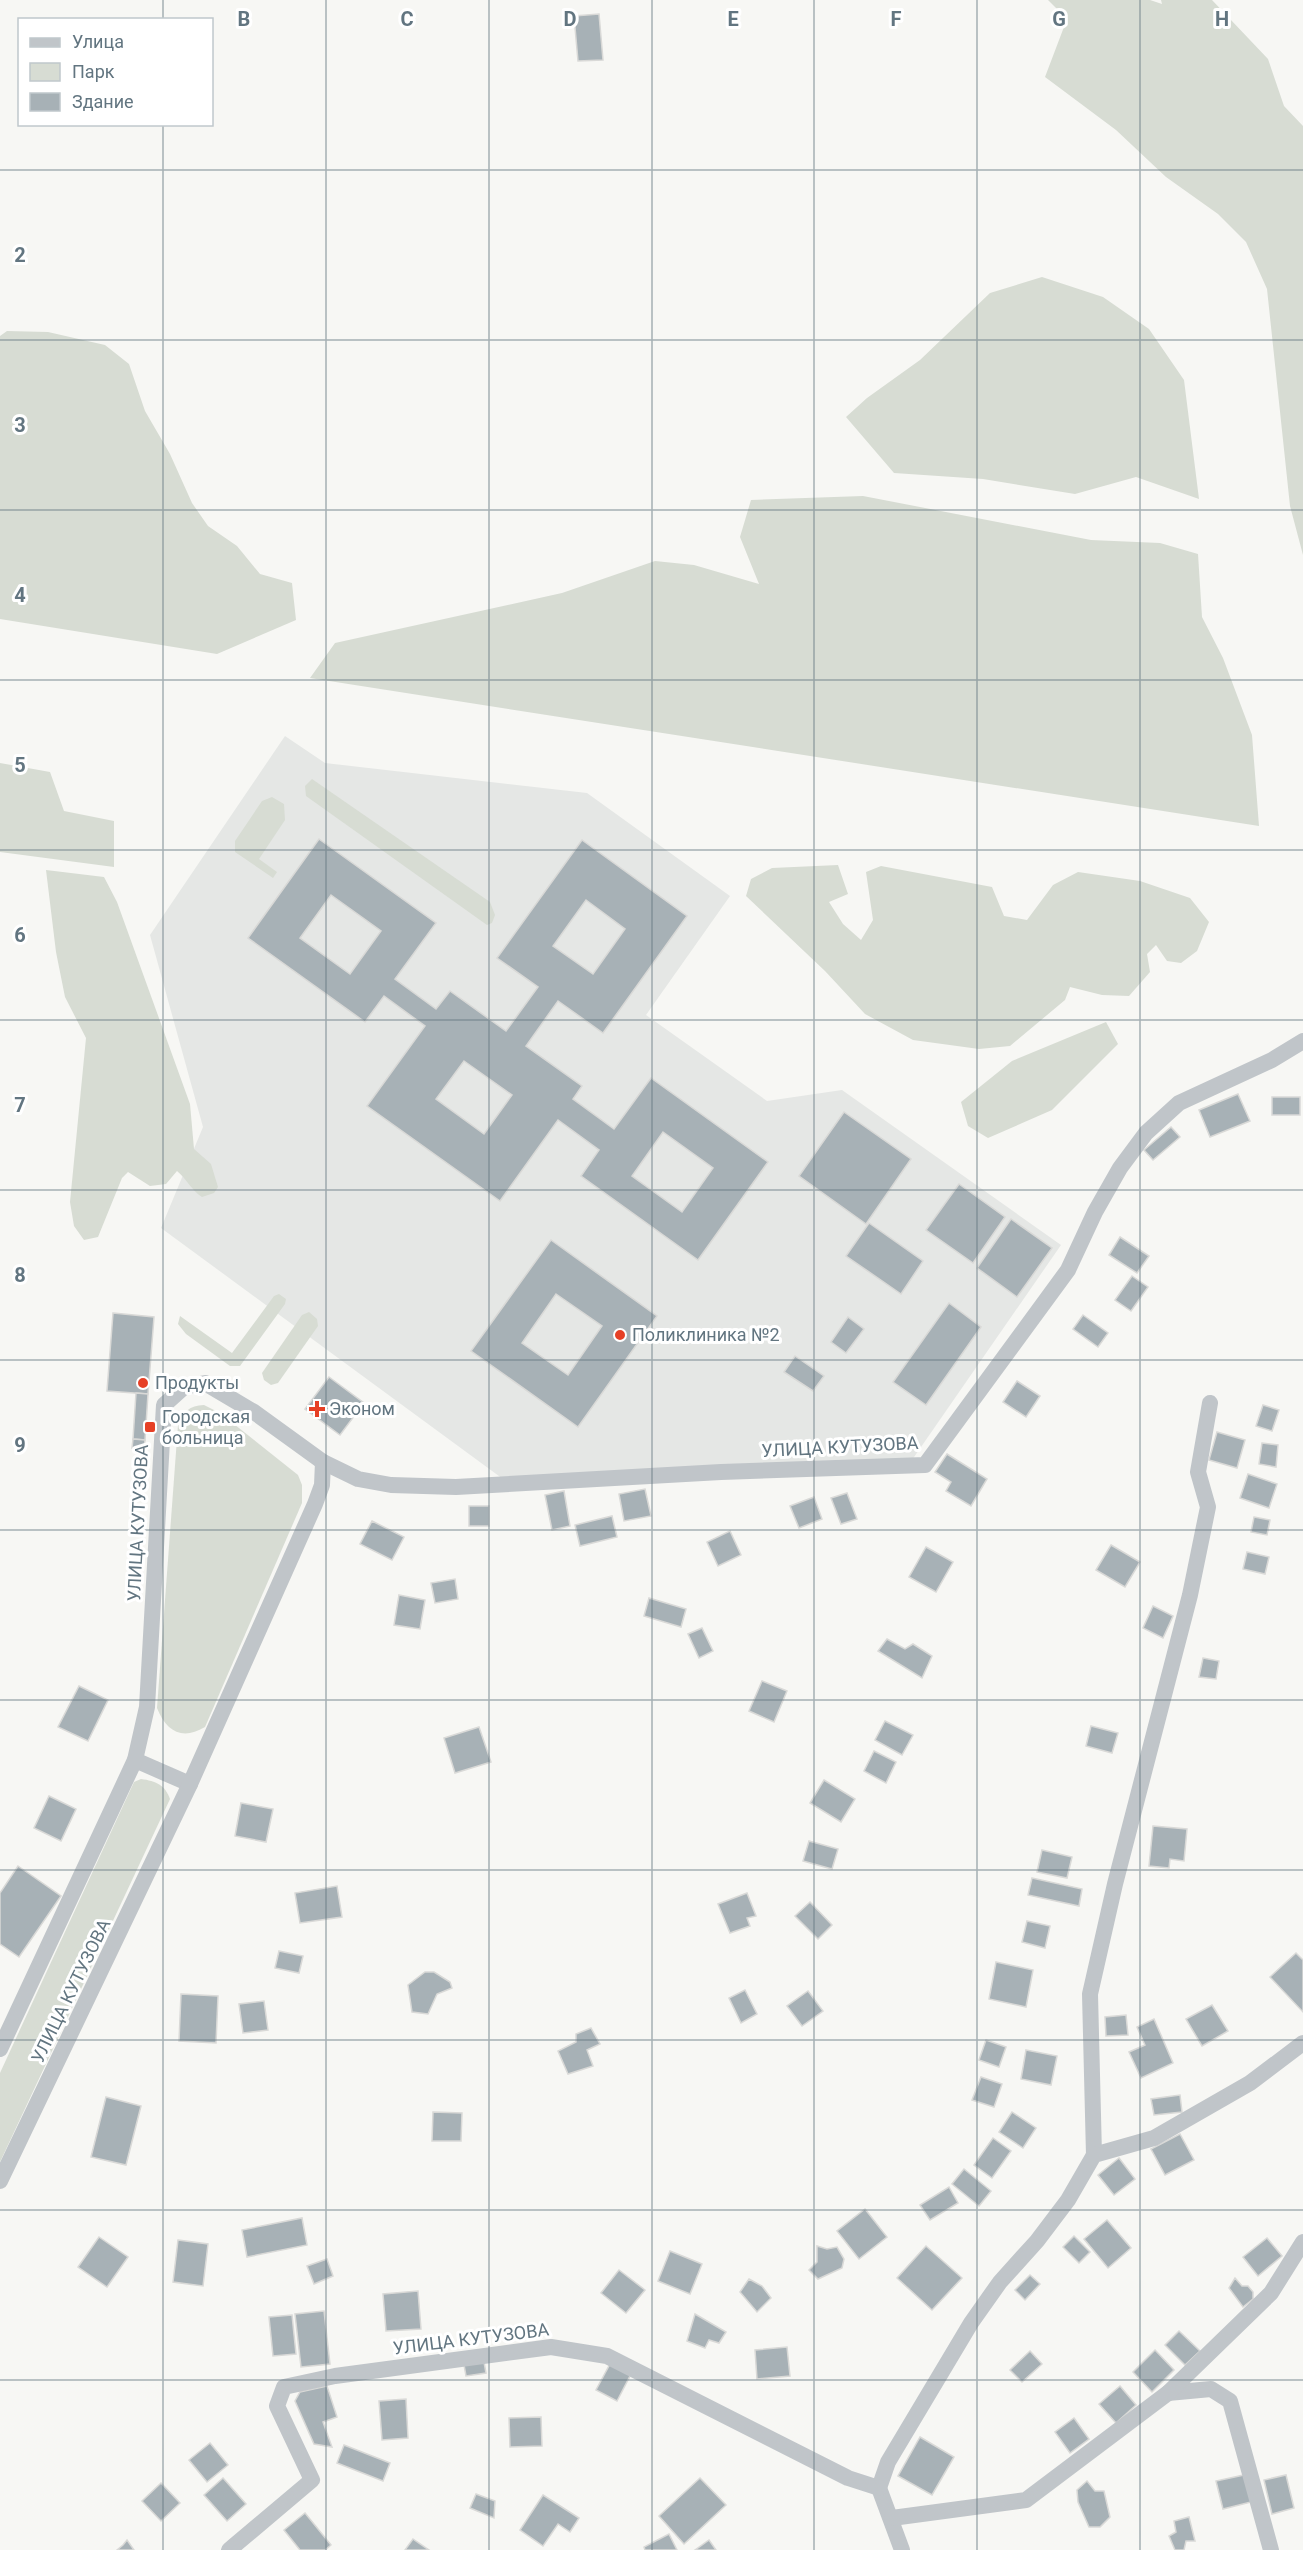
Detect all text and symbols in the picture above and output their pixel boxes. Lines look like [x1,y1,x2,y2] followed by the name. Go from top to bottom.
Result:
[238,7,250,31] text: B
[400,7,414,31] text: C
[564,7,577,31] text: D
[727,7,739,31] text: E
[891,7,902,31] text: F
[1052,7,1066,31] text: G
[1215,7,1229,31] text: H
[18,18,213,126] legend
[72,31,124,52] text: Улица
[72,61,115,82] text: Парк
[72,91,134,112] text: Здание
[14,243,26,267] text: 2
[14,413,26,437] text: 3
[14,583,26,607] text: 4
[14,753,26,777] text: 5
[14,923,26,947] text: 6
[14,1093,26,1117] text: 7
[14,1263,26,1287] text: 8
[632,1324,780,1345] place label: Поликлиника №2
[613,1328,627,1342] marker: Поликлиника №2
[155,1372,239,1393] place label: Продукты
[136,1376,150,1390] marker: Продукты
[329,1398,395,1419] place label: Эконом
[310,1402,324,1416] marker: Эконом
[162,1406,250,1448] place label: Городская больница
[143,1420,157,1434] marker: Городская больница
[761,1432,919,1461] street label: УЛИЦА КУТУЗОВА
[14,1433,26,1457] text: 9
[123,1444,152,1602] street label: УЛИЦА КУТУЗОВА
[27,1915,115,2066] street label: УЛИЦА КУТУЗОВА
[392,2318,550,2358] street label: УЛИЦА КУТУЗОВА

